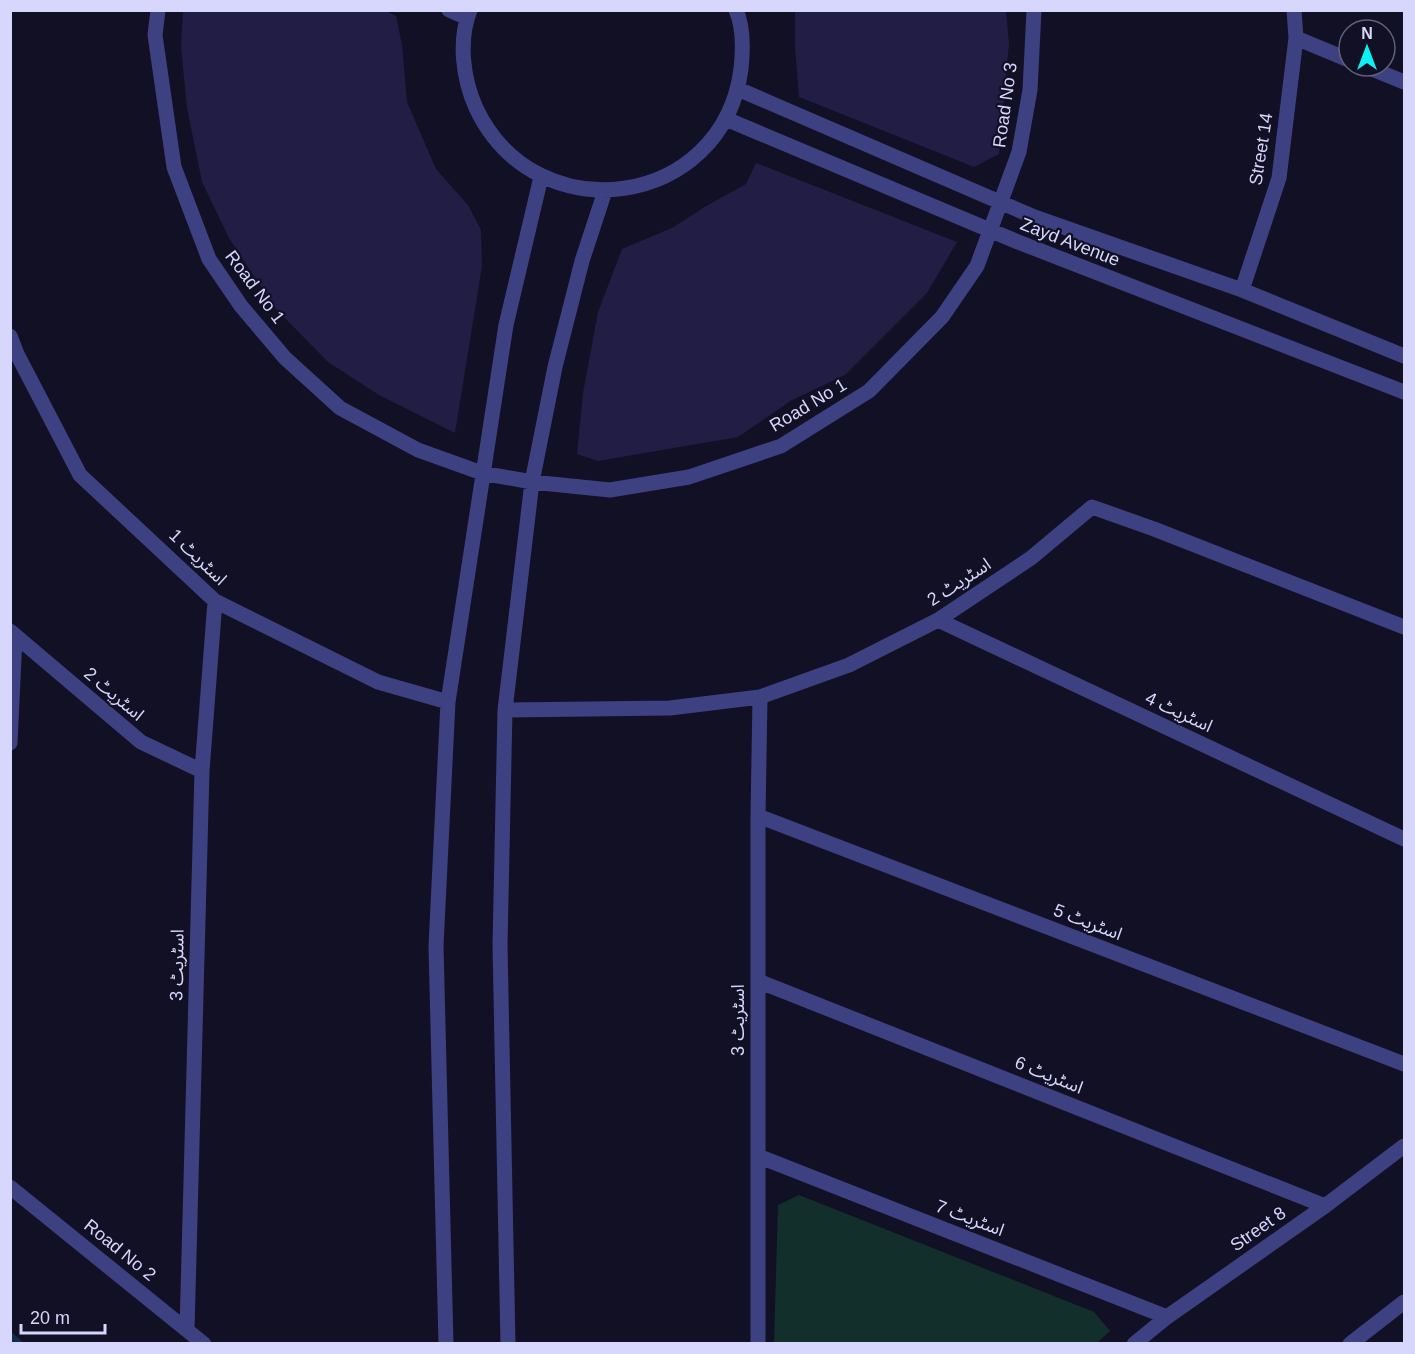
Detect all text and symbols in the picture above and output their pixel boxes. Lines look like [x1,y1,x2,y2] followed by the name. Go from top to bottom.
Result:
[1337,18,1397,78] north arrow
[1361,25,1373,42] text: N
[989,61,1021,149] street label: Road No 3
[1245,111,1277,187] street label: Street 14
[1018,214,1122,270] street label: Zayd Avenue
[221,247,289,327] street label: Road No 1
[766,374,850,436] street label: Road No 1
[165,525,231,590] street label: اسٹریٹ 1
[923,554,995,611] street label: اسٹریٹ 2
[79,663,148,725] street label: اسٹریٹ 2
[1142,688,1216,737] street label: اسٹریٹ 4
[1051,900,1125,945] street label: اسٹریٹ 5
[166,929,189,1001] street label: اسٹریٹ 3
[728,984,749,1056] street label: اسٹریٹ 3
[1012,1052,1086,1099] street label: اسٹریٹ 6
[933,1196,1007,1241] street label: اسٹریٹ 7
[1226,1203,1290,1255] street label: Street 8
[80,1215,160,1285] street label: Road No 2
[21,1297,105,1335] scale bar
[30,1308,70,1328] text: 20 m

